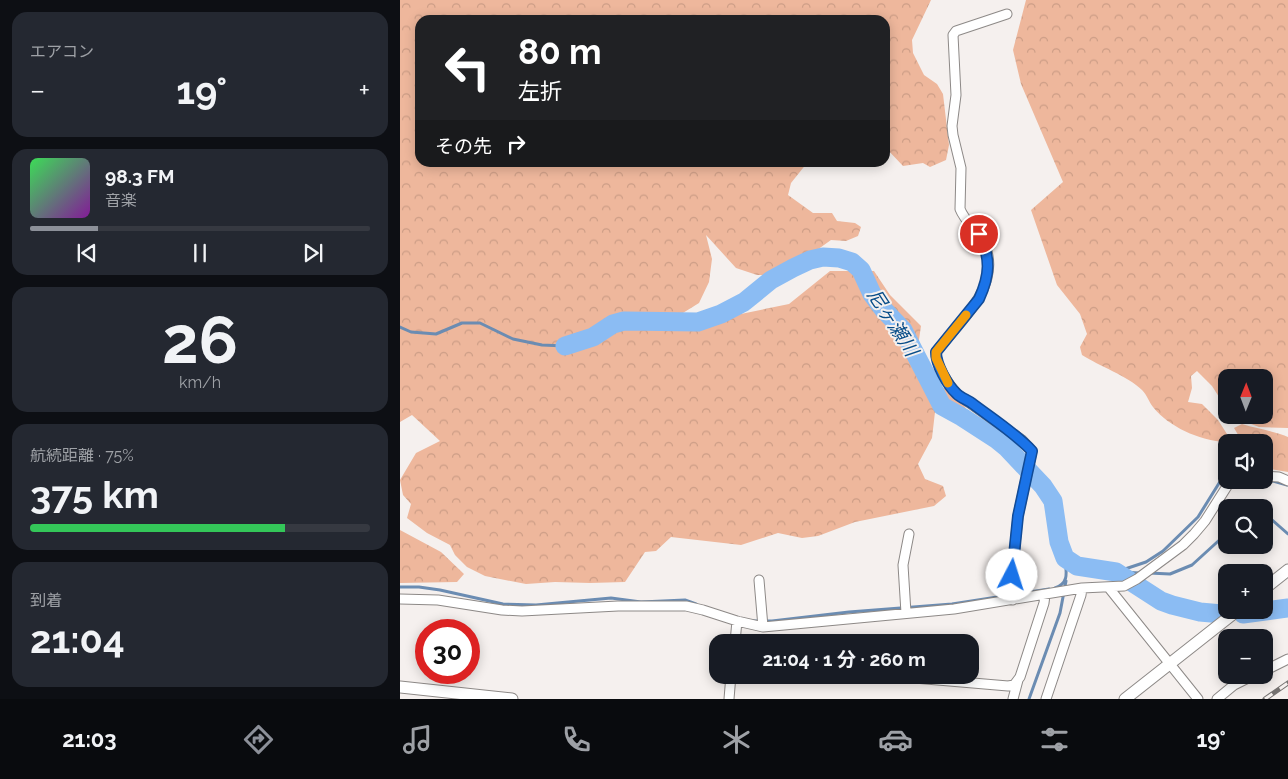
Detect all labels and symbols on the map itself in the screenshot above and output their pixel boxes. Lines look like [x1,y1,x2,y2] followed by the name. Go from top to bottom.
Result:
[958,213,1000,255] pin
[863,284,924,362] water label: 尼ヶ瀬川
[1218,369,1272,424] north arrow
[985,548,1037,600] position arrow
[415,619,480,684] speed limit sign: 30

